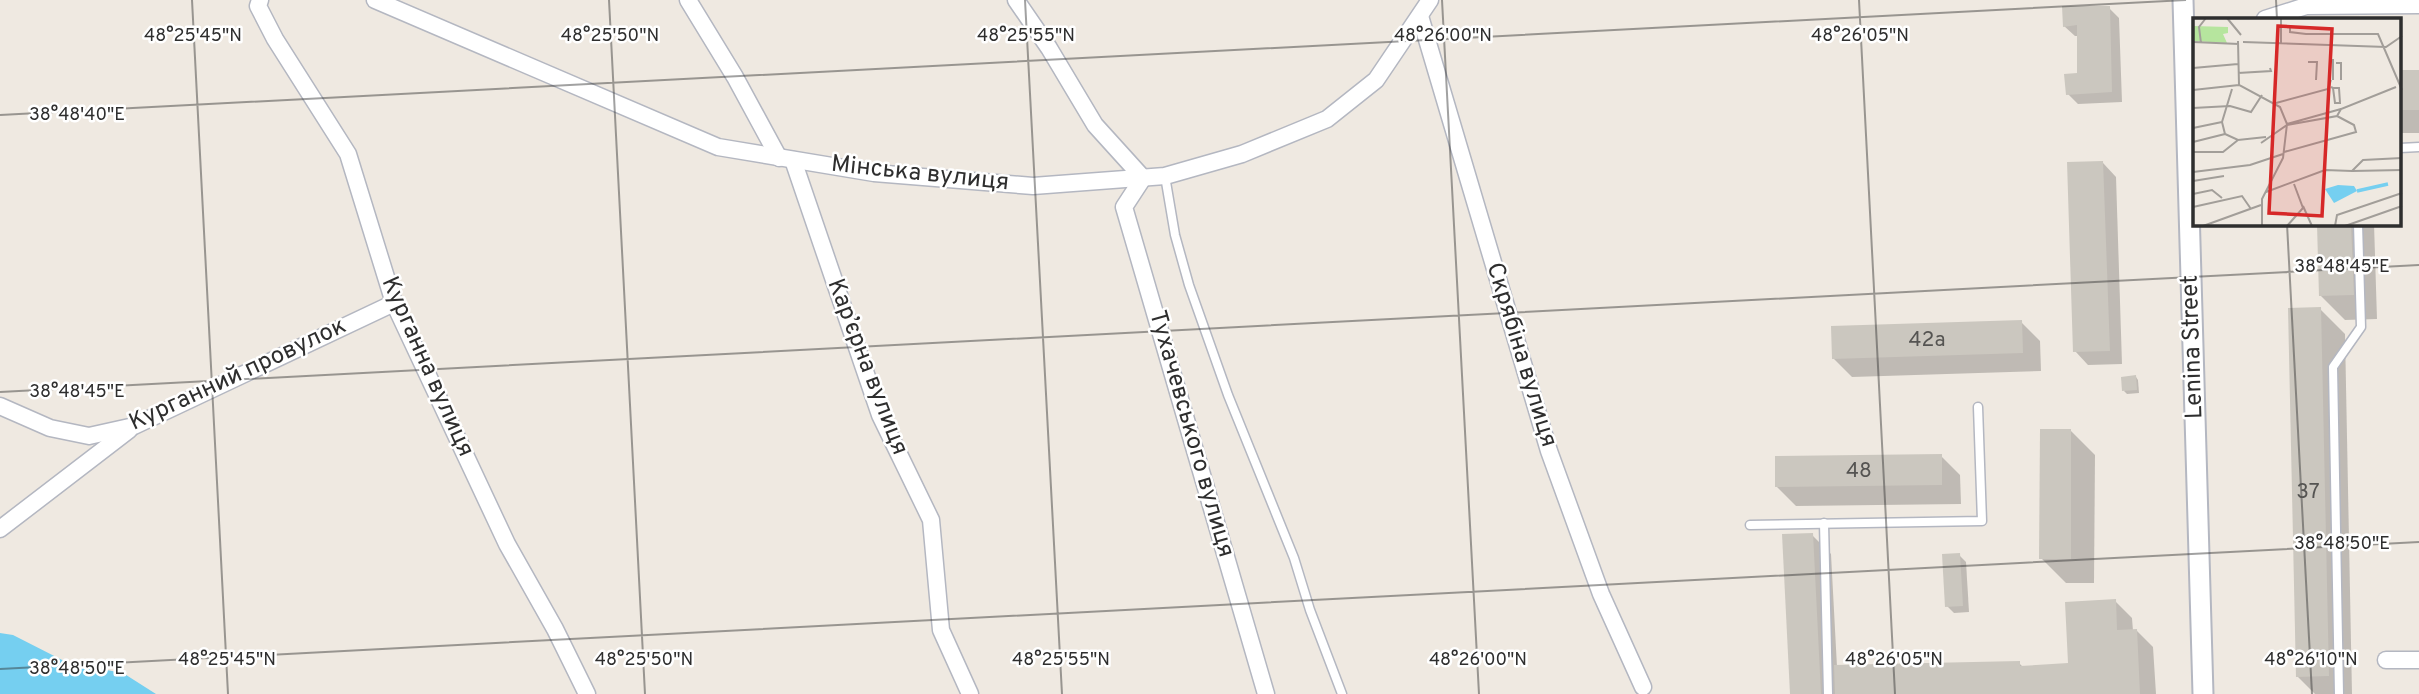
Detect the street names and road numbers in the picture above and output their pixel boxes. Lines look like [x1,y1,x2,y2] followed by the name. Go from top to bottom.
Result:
[829,150,1011,198] street label: Мінська вулиця
[1479,259,1563,451] street label: Скрябіна вулиця
[374,272,480,462] street label: Курганна вулиця
[2175,274,2211,420] street label: Lenina Street
[820,275,914,459] street label: Кар’єрна вулиця
[1141,307,1241,561] street label: Тухачевського вулиця
[125,312,351,438] street label: Курганний провулок

